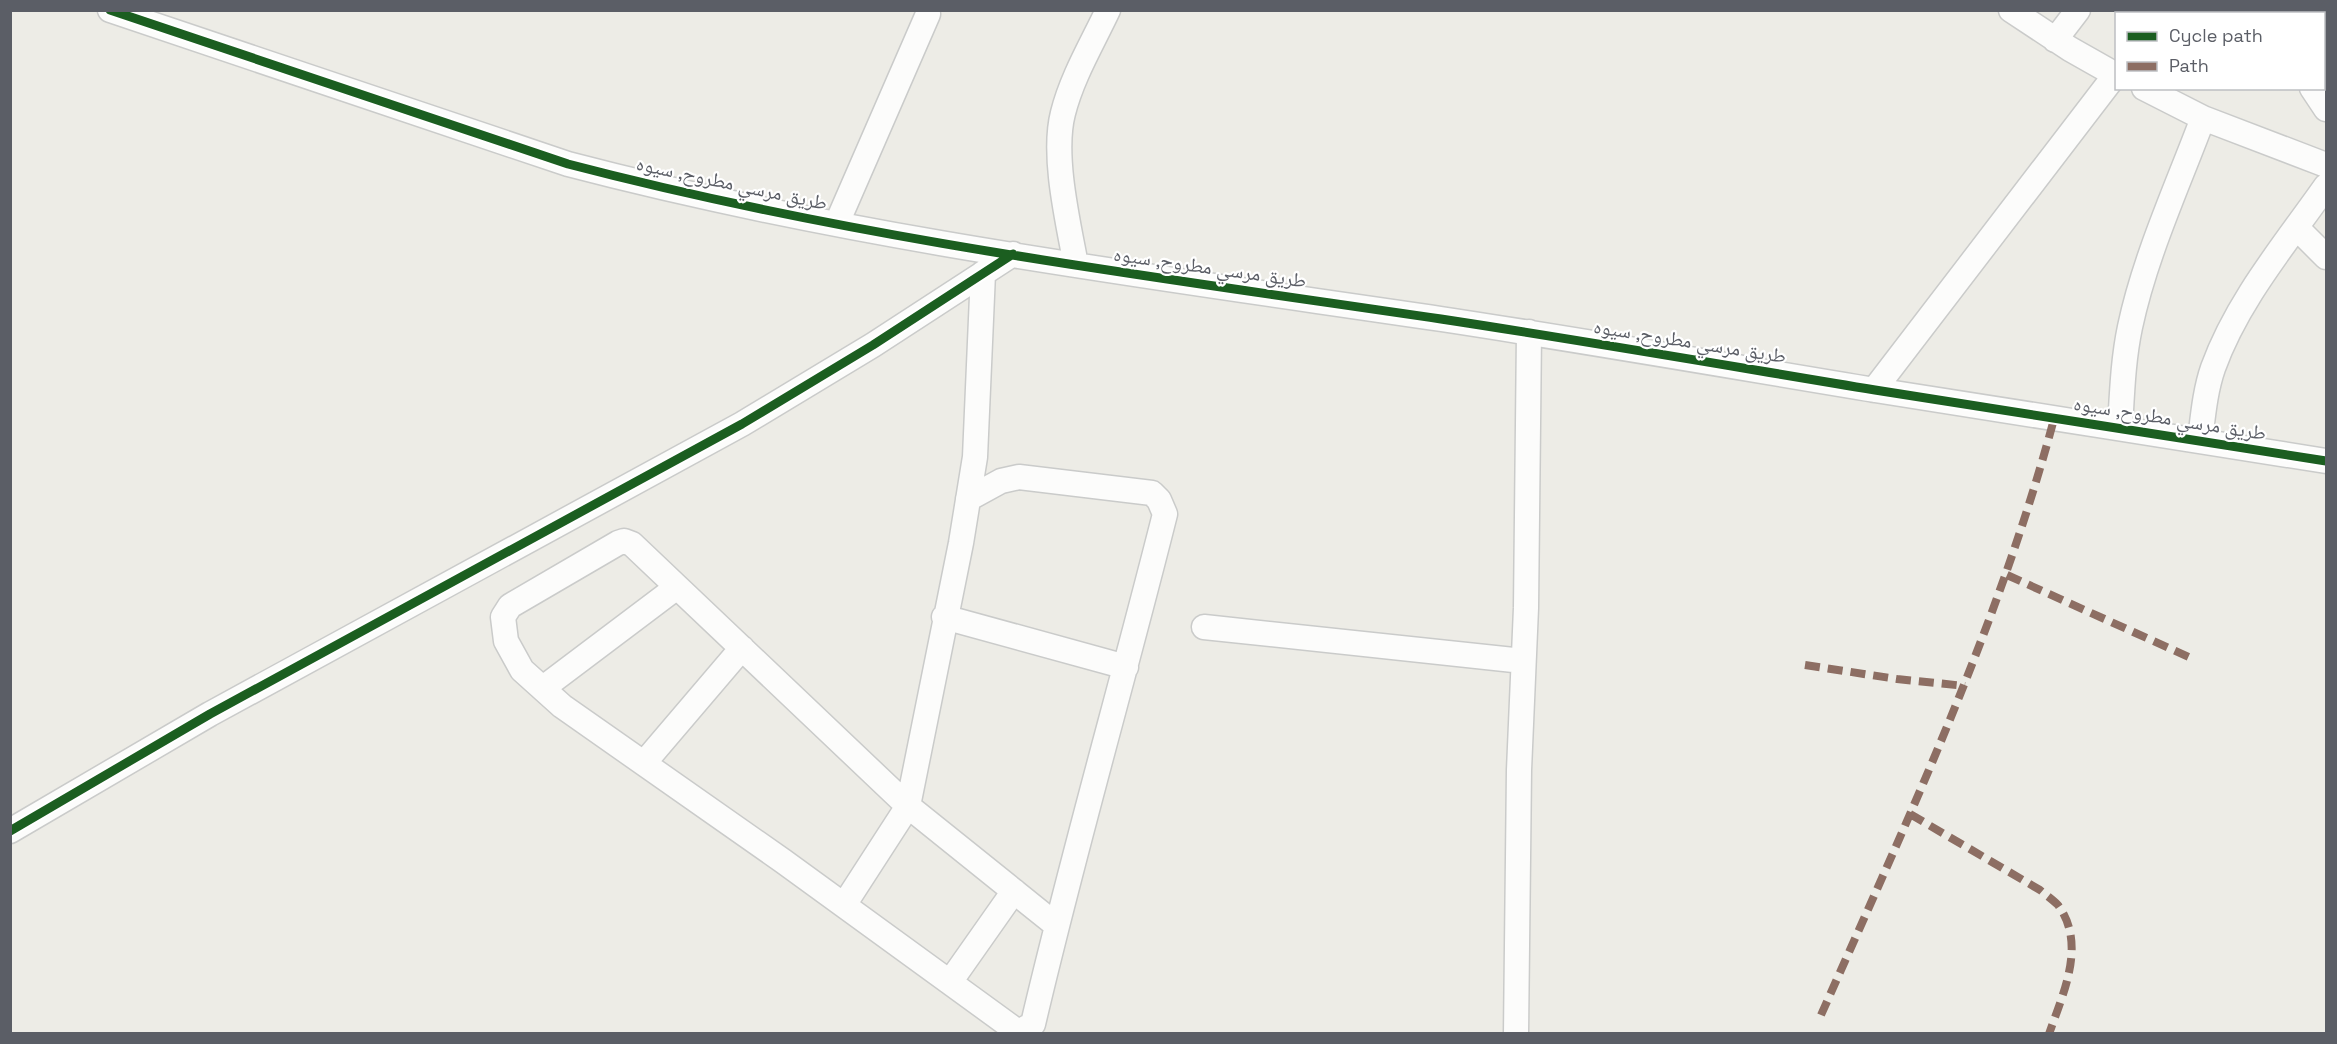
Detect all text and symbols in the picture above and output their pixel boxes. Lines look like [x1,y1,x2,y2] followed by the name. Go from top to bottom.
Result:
[2115,12,2325,90] legend
[2169,24,2263,47] text: Cycle path
[2169,54,2209,77] text: Path
[633,150,830,219] street label: طريق مرسي مطروح, سيوه
[1111,241,1308,296] street label: طريق مرسي مطروح, سيوه
[1591,313,1788,372] street label: طريق مرسي مطروح, سيوه
[2071,390,2268,449] street label: طريق مرسي مطروح, سيوه

